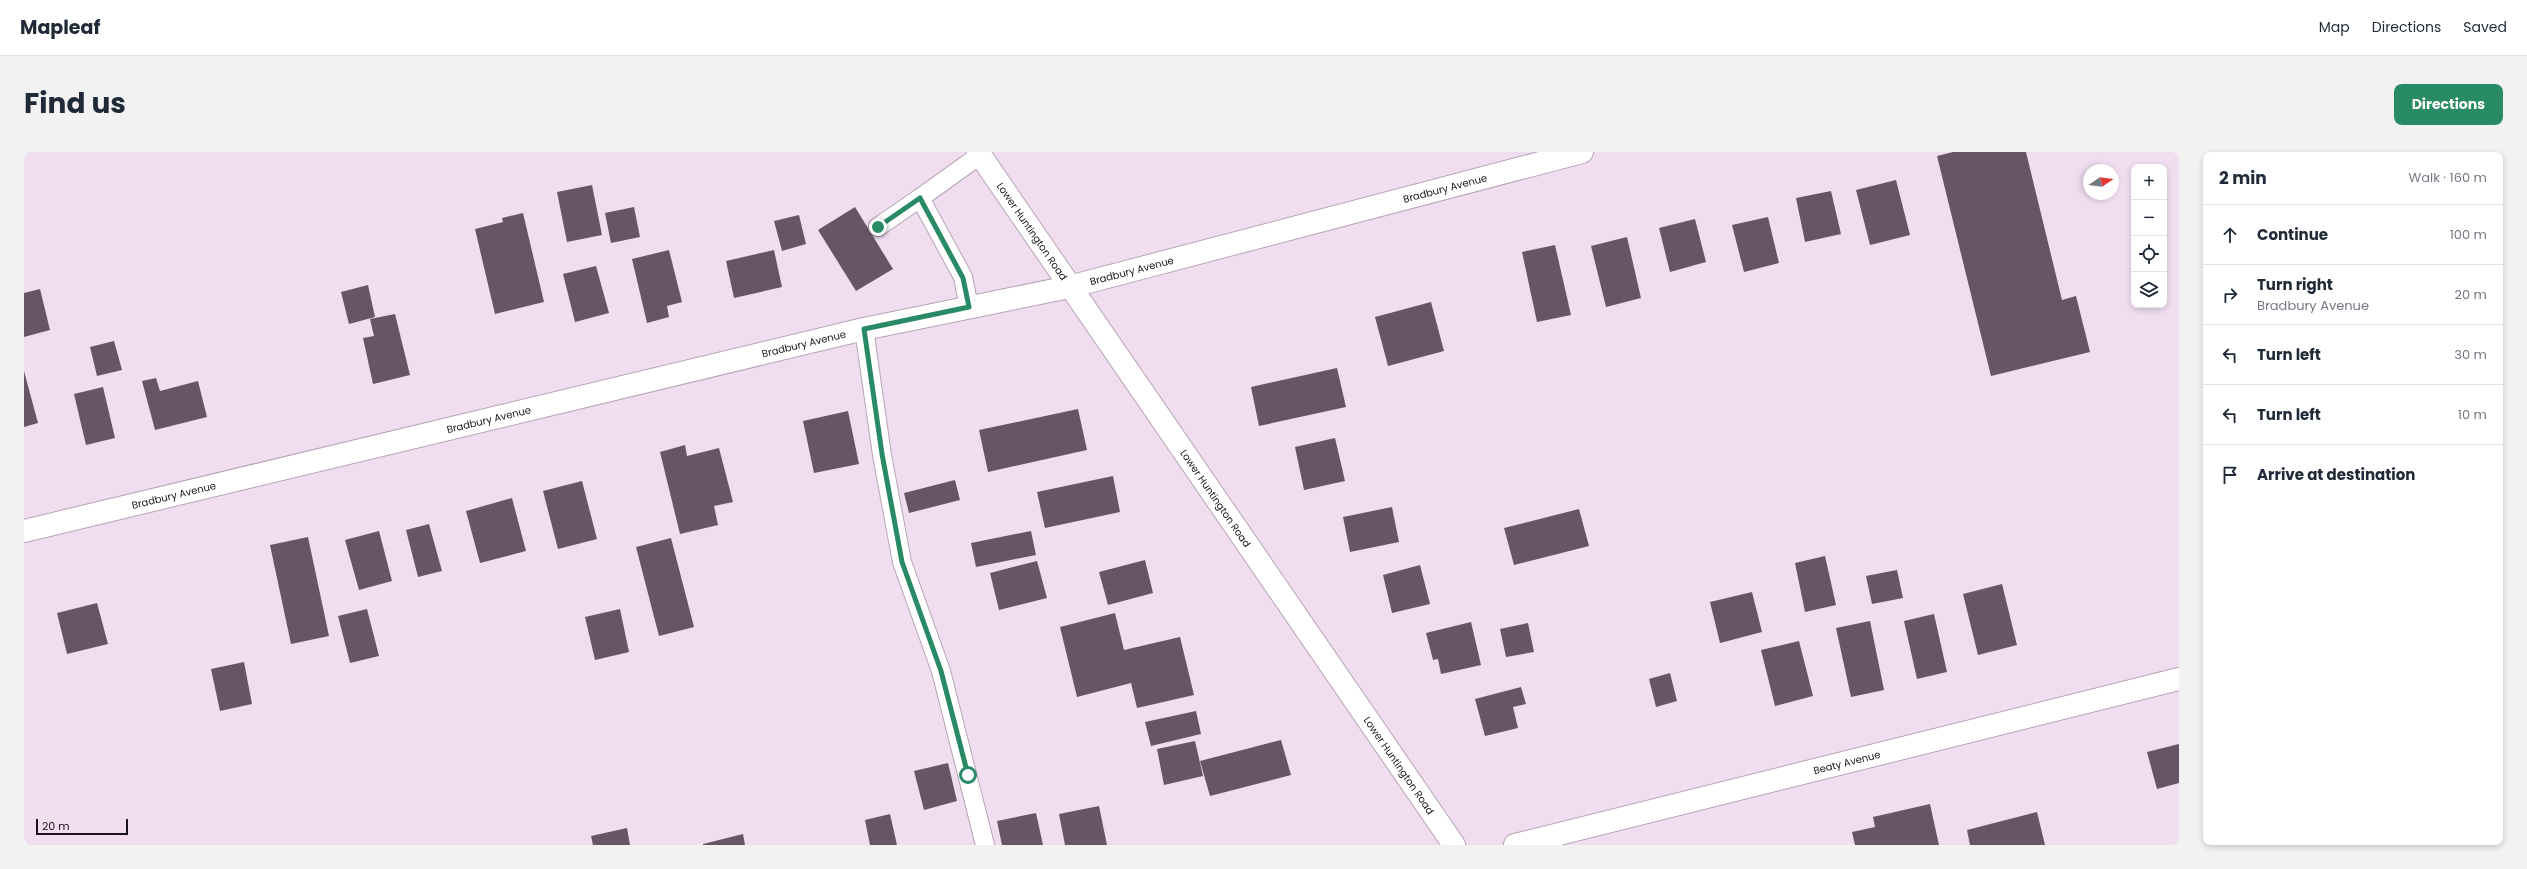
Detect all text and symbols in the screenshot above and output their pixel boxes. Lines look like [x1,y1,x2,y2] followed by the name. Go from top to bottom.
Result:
[20,14,100,41] text: Mapleaf
[2319,17,2350,37] text: Map
[2372,17,2441,37] text: Directions
[2463,17,2507,37] text: Saved
[24,84,126,123] text: Find us
[2394,84,2503,125] button: Directions
[2083,164,2119,200] north arrow
[2131,164,2167,308] map controls
[2131,164,2167,200] button: +
[2219,166,2267,190] text: 2 min
[2408,168,2487,187] text: Walk · 160 m
[1401,170,1489,206] street label: Bradbury Avenue
[993,179,1071,283] street label: Lower Huntington Road
[2131,200,2167,236] button: −
[869,218,887,236] route end
[2219,224,2241,246] icon: ahead
[2257,224,2328,245] text: Continue
[2450,225,2487,244] text: 100 m
[2131,236,2167,272] button: locate
[1088,252,1175,289] street label: Bradbury Avenue
[2131,272,2167,308] button: layers
[2257,274,2333,295] text: Turn right
[2219,284,2241,306] icon: right
[2454,285,2487,304] text: 20 m
[2257,296,2369,315] text: Bradbury Avenue
[760,326,847,361] street label: Bradbury Avenue
[2219,344,2241,366] icon: left
[2257,344,2321,365] text: Turn left
[2454,345,2487,364] text: 30 m
[445,402,532,437] street label: Bradbury Avenue
[2219,404,2241,426] icon: left
[2257,404,2321,425] text: Turn left
[2458,405,2487,424] text: 10 m
[1177,446,1255,550] street label: Lower Huntington Road
[2219,464,2241,486] icon: arrive
[2257,464,2415,485] text: Arrive at destination
[130,478,217,512] street label: Bradbury Avenue
[1360,713,1438,817] street label: Lower Huntington Road
[1812,746,1882,778] street label: Beaty Avenue
[959,766,977,784] route start
[36,817,128,836] scale bar
[42,818,70,834] text: 20 m

